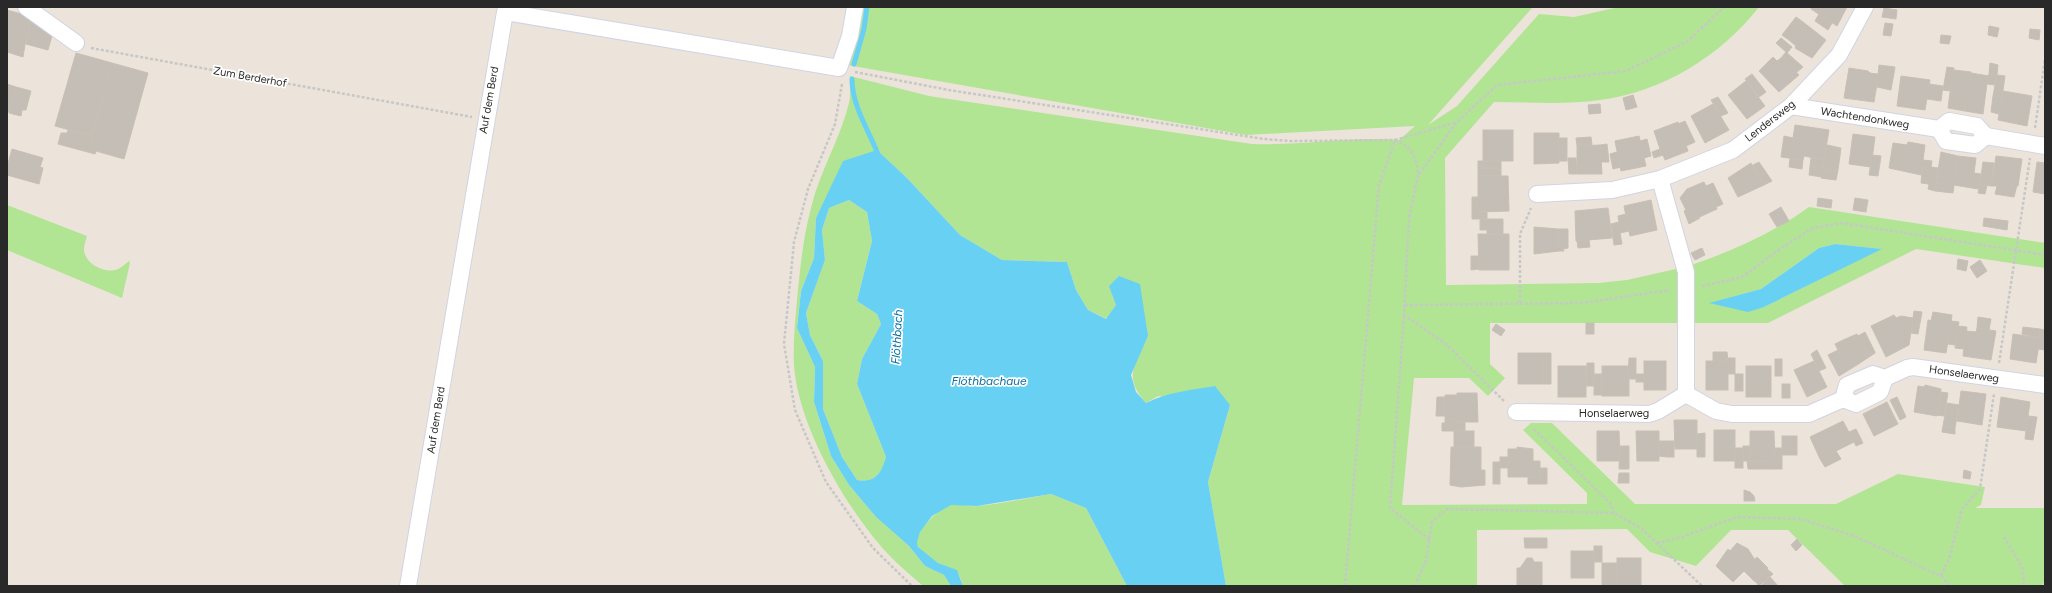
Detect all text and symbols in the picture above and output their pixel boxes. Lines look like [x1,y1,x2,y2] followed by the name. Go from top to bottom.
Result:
[212,64,289,90] street label: Zum Berderhof
[477,65,501,135] street label: Auf dem Berd
[1742,97,1798,145] street label: Lendersweg
[1820,105,1910,131] street label: Wachtendonkweg
[889,309,905,365] water label: Flöthbach
[1928,363,2000,385] street label: Honselaerweg
[951,374,1027,388] water label: Flöthbachaue
[424,386,448,454] street label: Auf dem Berd
[1579,407,1649,420] street label: Honselaerweg

